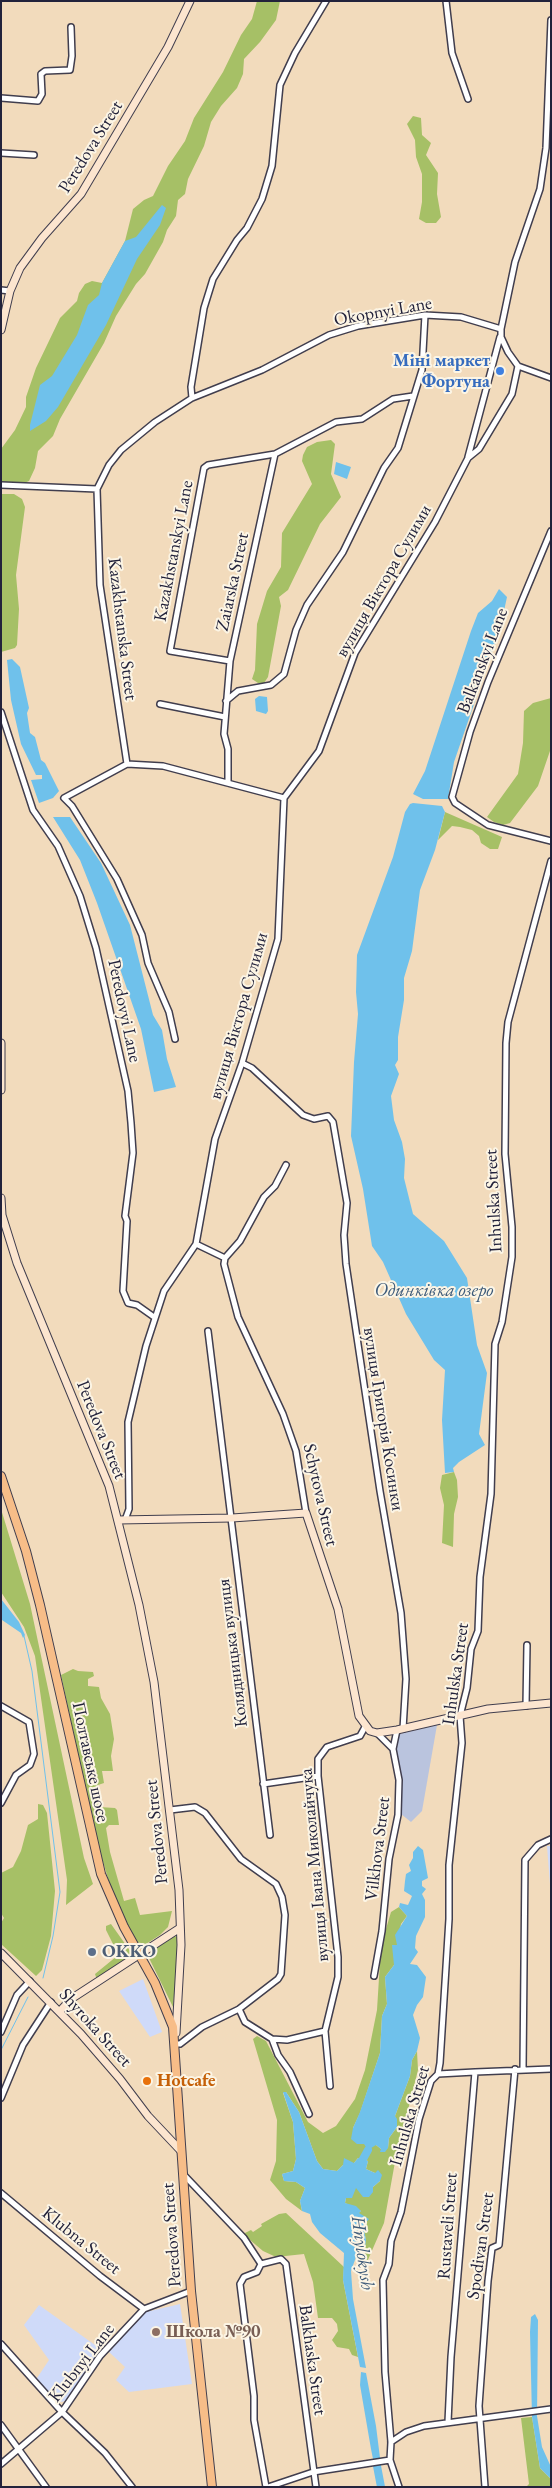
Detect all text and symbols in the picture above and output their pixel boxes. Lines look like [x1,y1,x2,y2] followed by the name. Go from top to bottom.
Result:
[54,97,128,197] street label: Peredova Street
[332,293,434,331] street label: Okopnyi Lane
[393,350,490,392] place label: Міні маркет Фортуна
[494,365,506,377] marker: Міні маркет Фортуна
[150,479,198,623] street label: Kazakhstanskyi Lane
[331,501,437,661] street label: вулиця Віктора Сулими
[212,531,254,633] street label: Zaiarska Street
[103,556,141,702] street label: Kazakhstanska Street
[453,605,513,717] street label: Balkanskyi Lane
[205,930,273,1102] street label: вулиця Віктора Сулими
[103,958,145,1064] street label: Peredovyi Lane
[481,1149,507,1253] street label: Inhulska Street
[374,1280,494,1302] water label: Одинківка озеро
[358,1326,408,1512] street label: вулиця Григорія Косинки
[71,1377,131,1483] street label: Peredova Street
[298,1442,342,1548] street label: Schytova Street
[213,1578,253,1728] street label: Колядницька вулиця
[438,1621,474,1727] street label: Inhulska Street
[67,1700,113,1824] street label: Полтавське шосе
[296,1767,334,1963] street label: вулиця Івана Миколайчука
[141,1779,173,1885] street label: Peredova Street
[361,1796,395,1902] street label: Vilkhova Street
[102,1941,156,1963] place label: OKKO
[86,1946,98,1958] marker: OKKO
[54,1984,136,2072] street label: Shyroka Street
[385,2063,435,2169] street label: Inhulska Street
[157,2070,216,2092] place label: Hotcafe
[141,2075,153,2087] marker: Hotcafe
[433,2172,463,2280] street label: Rustaveli Street
[158,2182,186,2288] street label: Peredova Street
[463,2191,499,2301] street label: Spodivan Street
[37,2203,125,2279] street label: Klubna Street
[346,2215,378,2291] water label: Hnylokysh
[294,2303,330,2417] street label: Balkhaska Street
[44,2319,120,2407] street label: Klubnyi Lane
[166,2321,260,2343] place label: Школа №90
[150,2326,162,2338] marker: Школа №90

